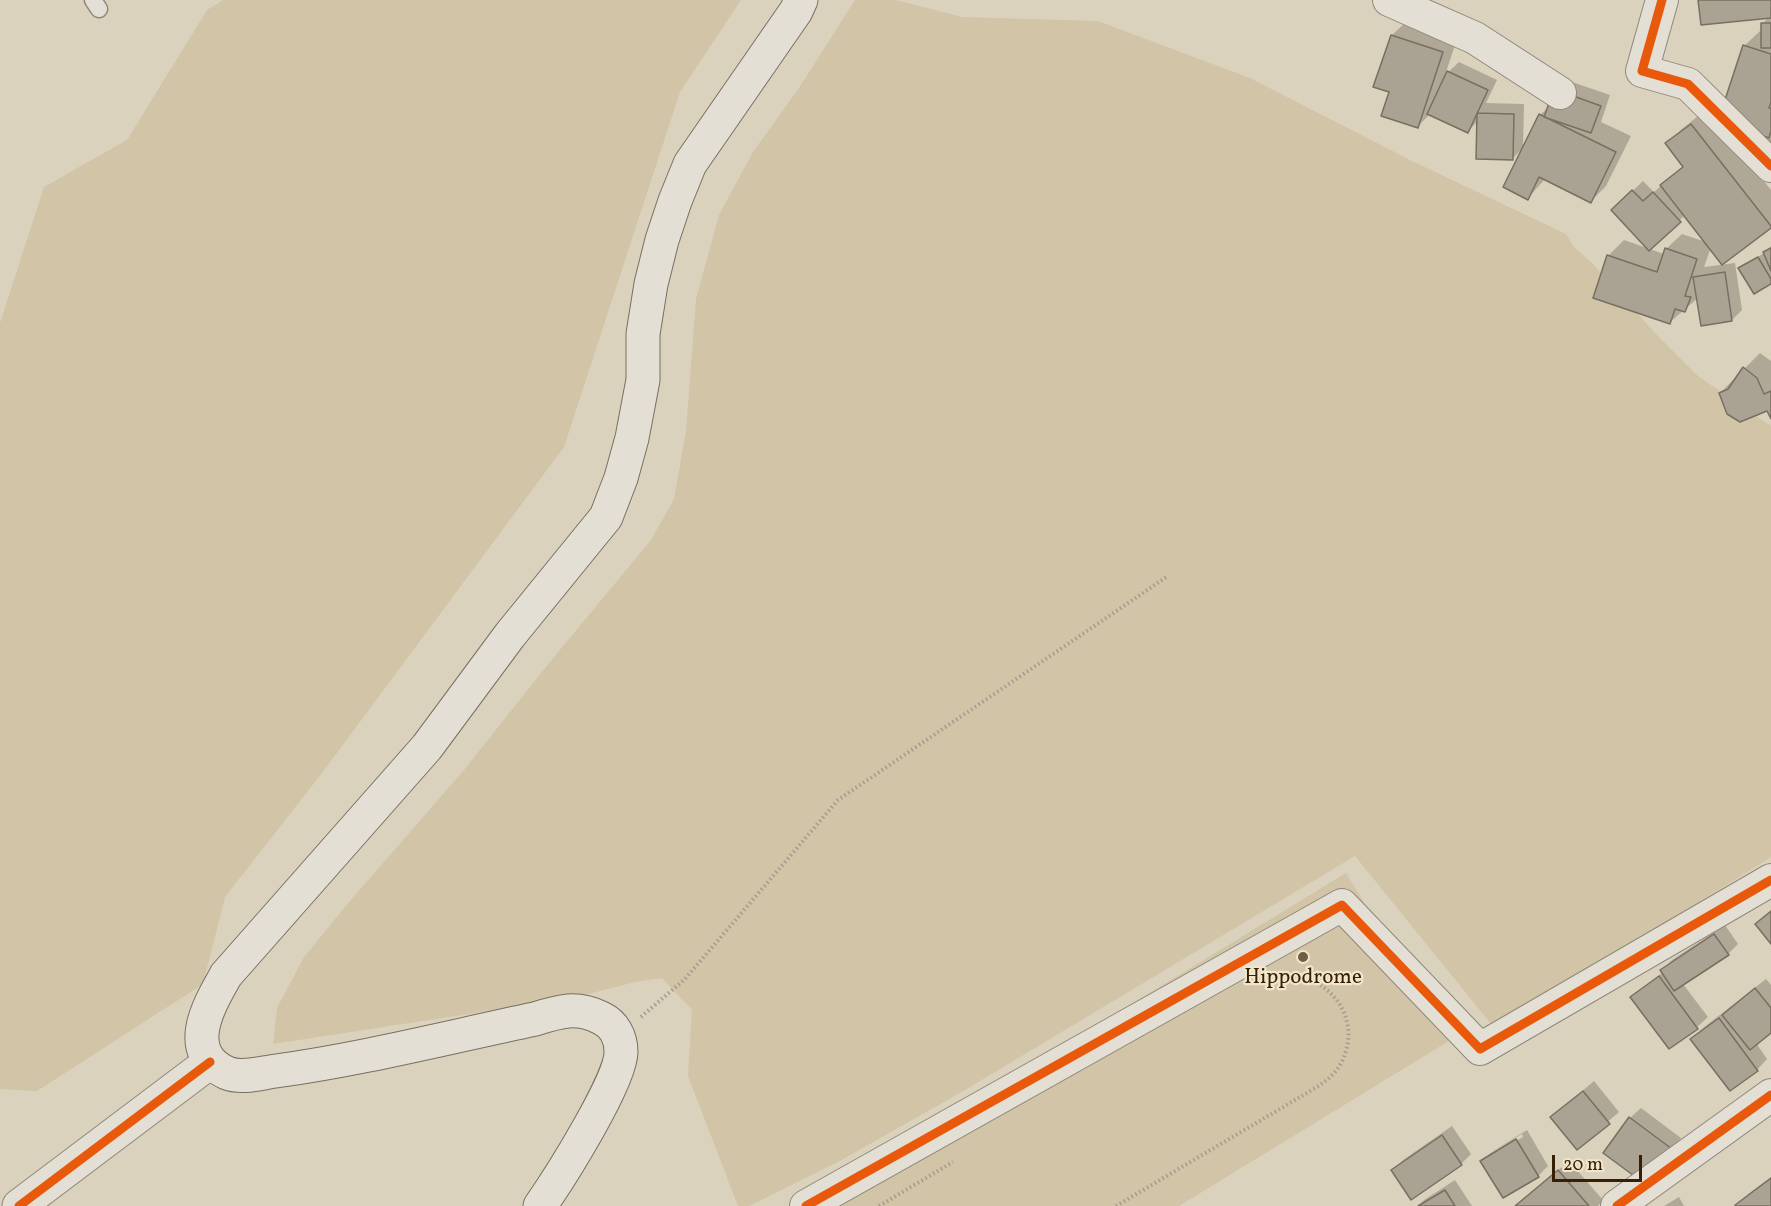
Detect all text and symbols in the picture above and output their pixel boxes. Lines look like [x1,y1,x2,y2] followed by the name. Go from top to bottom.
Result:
[1296,950,1310,964] marker: Hippodrome
[1244,966,1362,992] place label: Hippodrome
[1555,1143,1645,1181] scale bar
[1563,1153,1603,1178] text: 20 m

